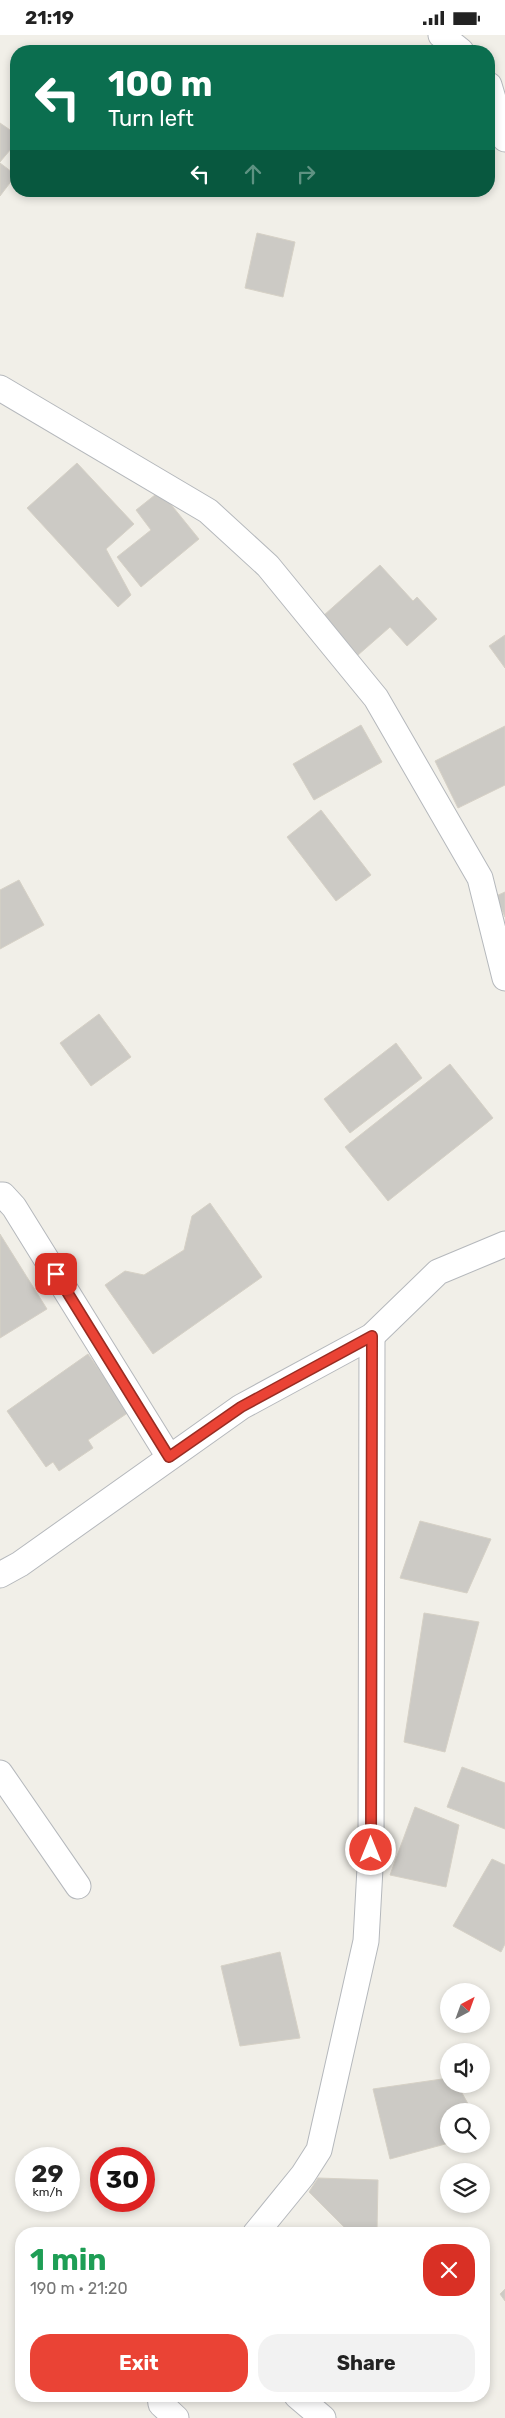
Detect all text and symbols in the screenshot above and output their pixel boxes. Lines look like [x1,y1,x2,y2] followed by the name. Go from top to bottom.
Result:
[25,6,74,29] text: 21:19
[108,63,213,105] text: 100 m
[25,65,90,130] icon: left
[108,105,194,132] text: Turn left
[186,160,214,188] icon: left
[239,160,267,188] icon: ahead
[292,160,320,188] icon: right
[35,1253,77,1295] pin
[42,1260,70,1288] icon: arrive
[344,1823,396,1875] position arrow
[440,1983,490,2033] north arrow
[440,1983,490,2213] map controls
[440,2043,490,2093] button: sound
[440,2103,490,2153] button: search
[90,2147,155,2212] speed limit sign: 30
[31,2159,64,2188] text: 29
[440,2163,490,2213] button: layers
[33,2185,62,2199] text: km/h
[30,2242,107,2278] text: 1 min
[423,2244,475,2296] button: close
[30,2279,128,2298] text: 190 m · 21:20
[30,2334,248,2392] button: Exit
[258,2334,475,2392] button: Share

